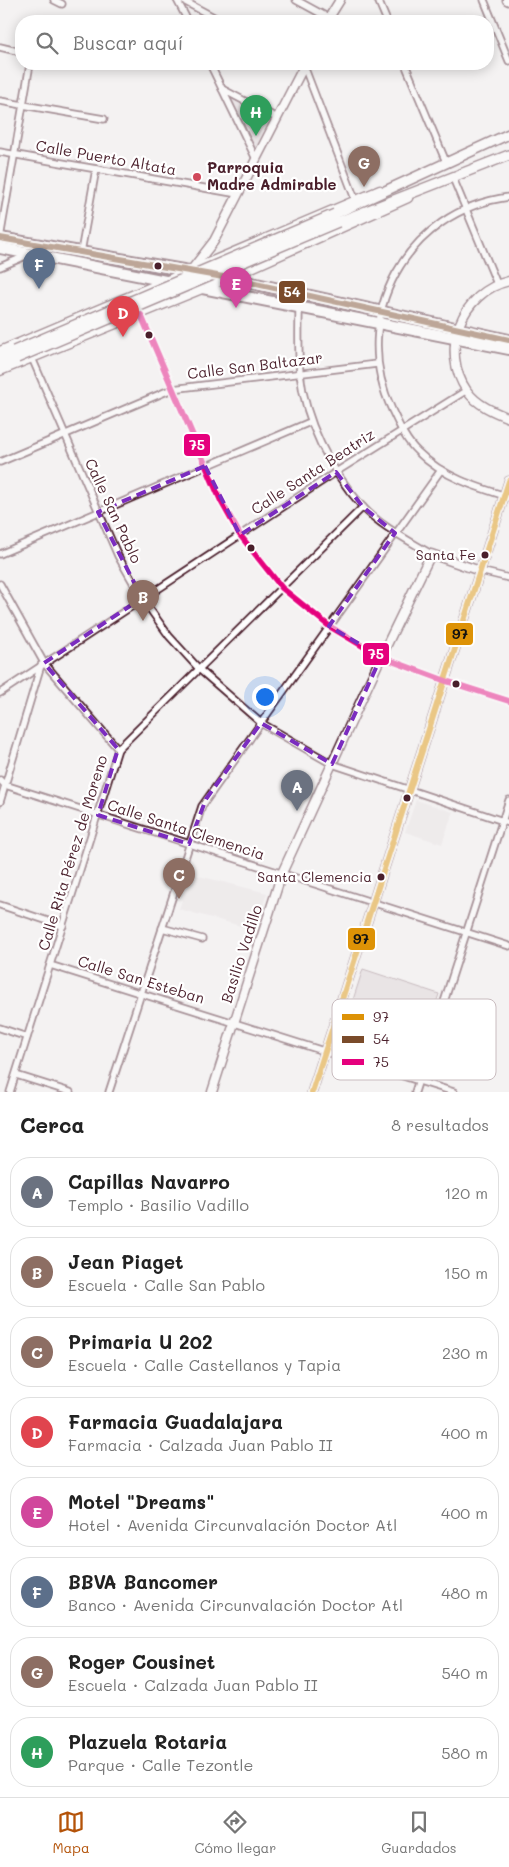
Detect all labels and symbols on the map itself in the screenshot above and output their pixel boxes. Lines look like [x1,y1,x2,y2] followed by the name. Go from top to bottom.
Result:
[240,95,272,136] pin: H
[34,135,178,179] street label: Calle Puerto Altata
[348,146,380,187] pin: G
[207,157,337,194] place label: Parroquia Madre Admirable
[191,171,203,183] marker: Parroquia Madre Admirable
[23,248,55,289] pin: F
[153,261,163,271] unlabelled marker
[220,267,252,308] pin: E
[278,280,306,304] line badge: 54
[283,282,301,301] text: 54
[107,296,139,337] pin: D
[144,330,154,340] unlabelled marker
[186,347,324,383] street label: Calle San Baltazar
[247,424,378,519] street label: Calle Santa Beatriz
[183,433,211,457] line badge: 75
[189,435,205,454] text: 75
[81,455,147,566] street label: Calle San Pablo
[246,543,256,553] unlabelled marker
[416,545,476,564] place label: Santa Fe
[480,550,490,560] marker: Santa Fe
[127,580,159,621] pin: B
[445,622,474,646] line badge: 97
[452,624,468,643] text: 97
[362,642,390,666] line badge: 75
[368,644,384,663] text: 75
[451,679,461,689] unlabelled marker
[252,684,278,710] your location
[33,752,111,953] street label: Calle Rita Pérez de Moreno
[281,770,313,811] pin: A
[402,793,412,803] unlabelled marker
[105,794,268,864] street label: Calle Santa Clemencia
[163,858,195,899] pin: C
[257,867,372,886] place label: Santa Clemencia
[376,872,386,882] marker: Santa Clemencia
[216,902,266,1005] street label: Basilio Vadillo
[347,927,376,951] line badge: 97
[353,929,369,948] text: 97
[75,950,207,1008] street label: Calle San Esteban
[332,999,496,1080] legend
[373,1007,389,1026] text: 97
[373,1029,390,1048] text: 54
[373,1052,389,1071] text: 75

